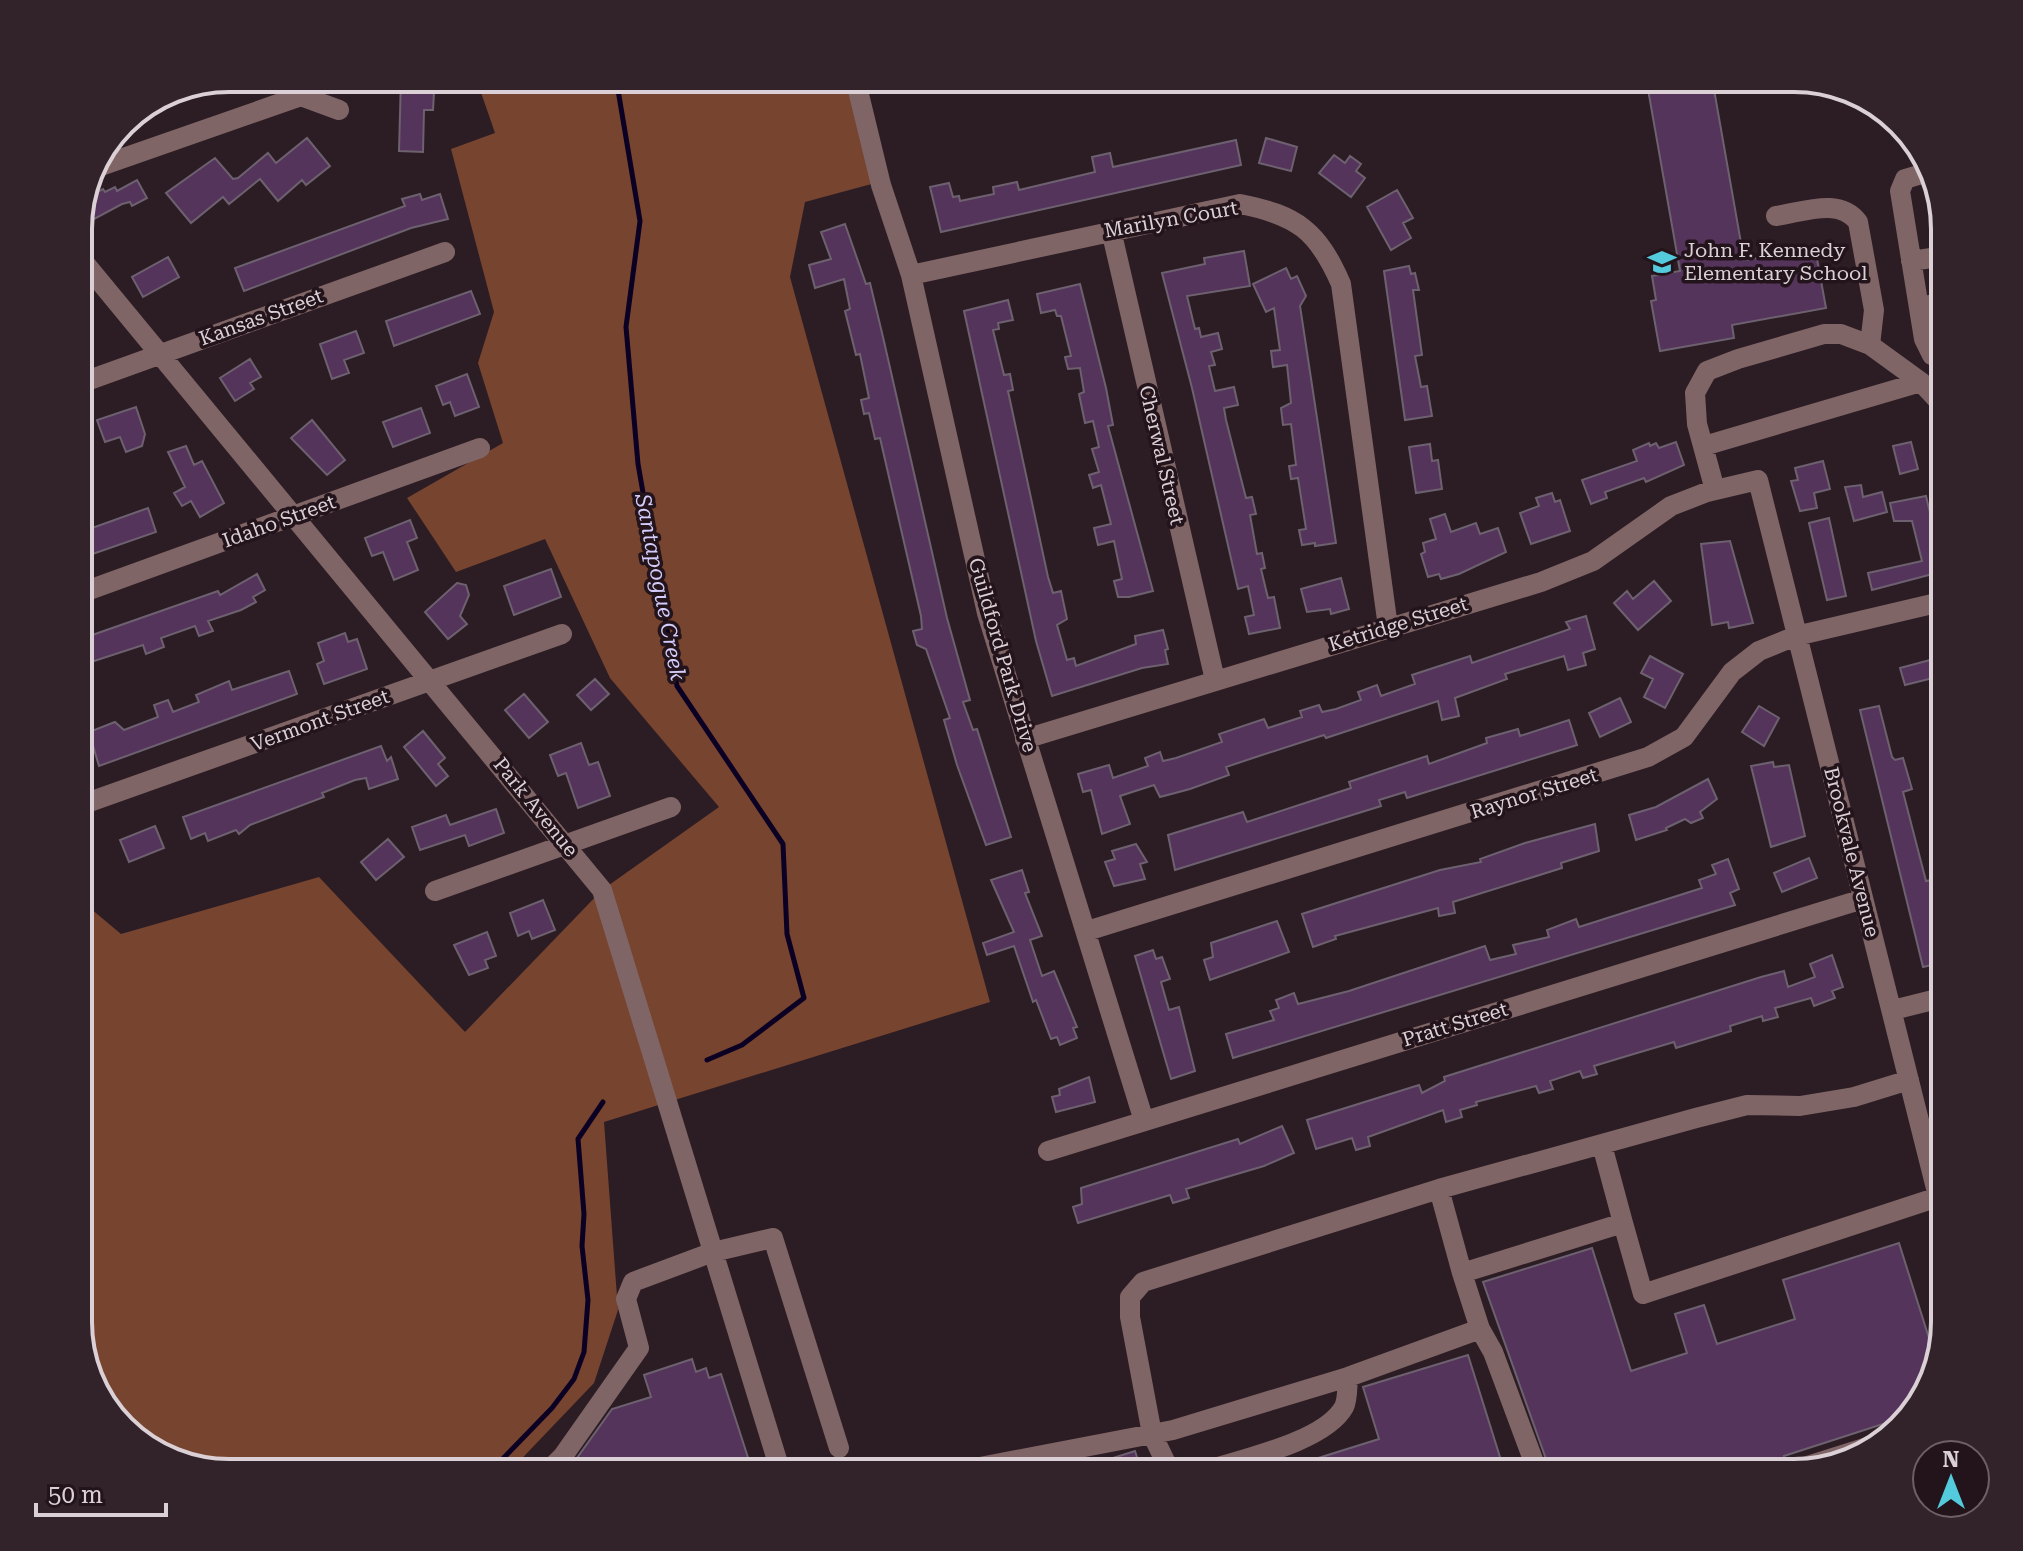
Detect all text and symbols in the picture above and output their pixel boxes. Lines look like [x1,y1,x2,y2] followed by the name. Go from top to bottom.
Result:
[1102,195,1240,243] street label: Marilyn Court
[1684,238,1867,285] place label: John F. Kennedy Elementary School
[1647,247,1677,277] school or university icon: John F. Kennedy Elementary School
[196,283,327,351] street label: Kansas Street
[1134,383,1190,528] street label: Cherwal Street
[219,489,339,553] street label: Idaho Street
[630,491,691,683] water label: Santapogue Creek
[964,555,1042,755] street label: Guildford Park Drive
[1326,591,1471,657] street label: Ketridge Street
[248,684,393,756] street label: Vermont Street
[489,752,583,862] street label: Park Avenue
[1468,762,1601,824] street label: Raynor Street
[1819,764,1885,940] street label: Brookvale Avenue
[1399,996,1511,1051] street label: Pratt Street
[1911,1439,1991,1519] north arrow
[1943,1447,1960,1472] text: N
[36,1467,166,1517] scale bar
[48,1481,103,1509] text: 50 m

